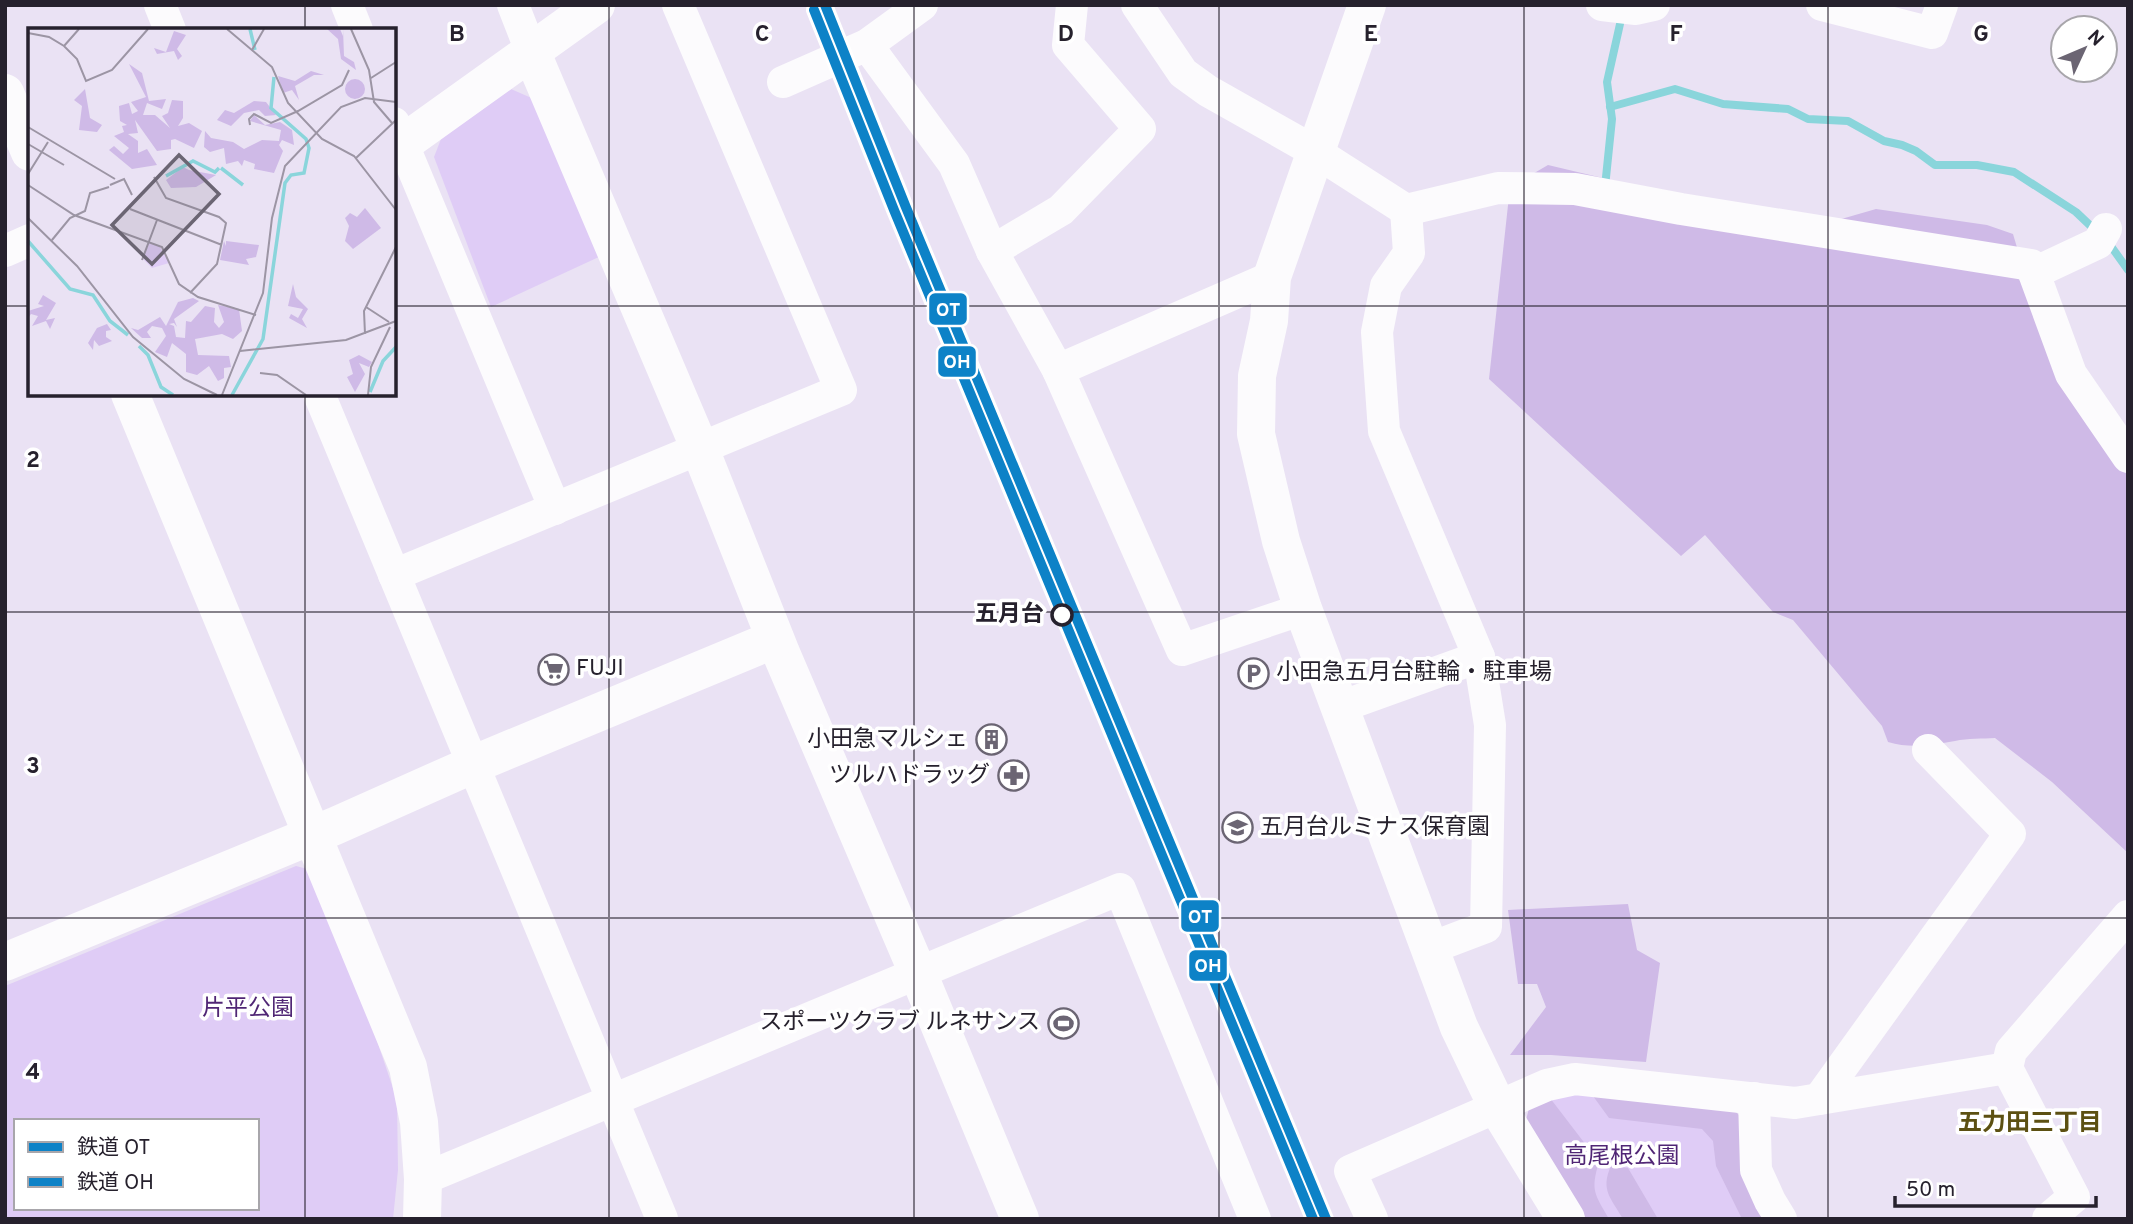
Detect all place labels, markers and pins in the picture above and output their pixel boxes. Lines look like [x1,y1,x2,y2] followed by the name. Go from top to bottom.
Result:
[975,601,1044,630] place label: 五月台
[1051,604,1073,626] marker: 五月台
[536,652,570,686] supermarket icon: FUJI
[576,655,624,684] place label: FUJI
[1236,656,1270,690] parking icon: 小田急五月台駐輪・駐車場
[1276,659,1552,688] place label: 小田急五月台駐輪・駐車場
[974,723,1008,757] building icon: 小田急マルシェ
[807,726,968,755] place label: 小田急マルシェ
[996,759,1030,793] pharmacy icon: ツルハドラッグ
[829,762,990,791] place label: ツルハドラッグ
[1220,811,1254,845] school or university icon: 五月台ルミナス保育園
[1260,814,1490,843] place label: 五月台ルミナス保育園
[1046,1006,1080,1040] sports icon: スポーツクラブ ルネサンス
[760,1009,1040,1038] place label: スポーツクラブ ルネサンス

